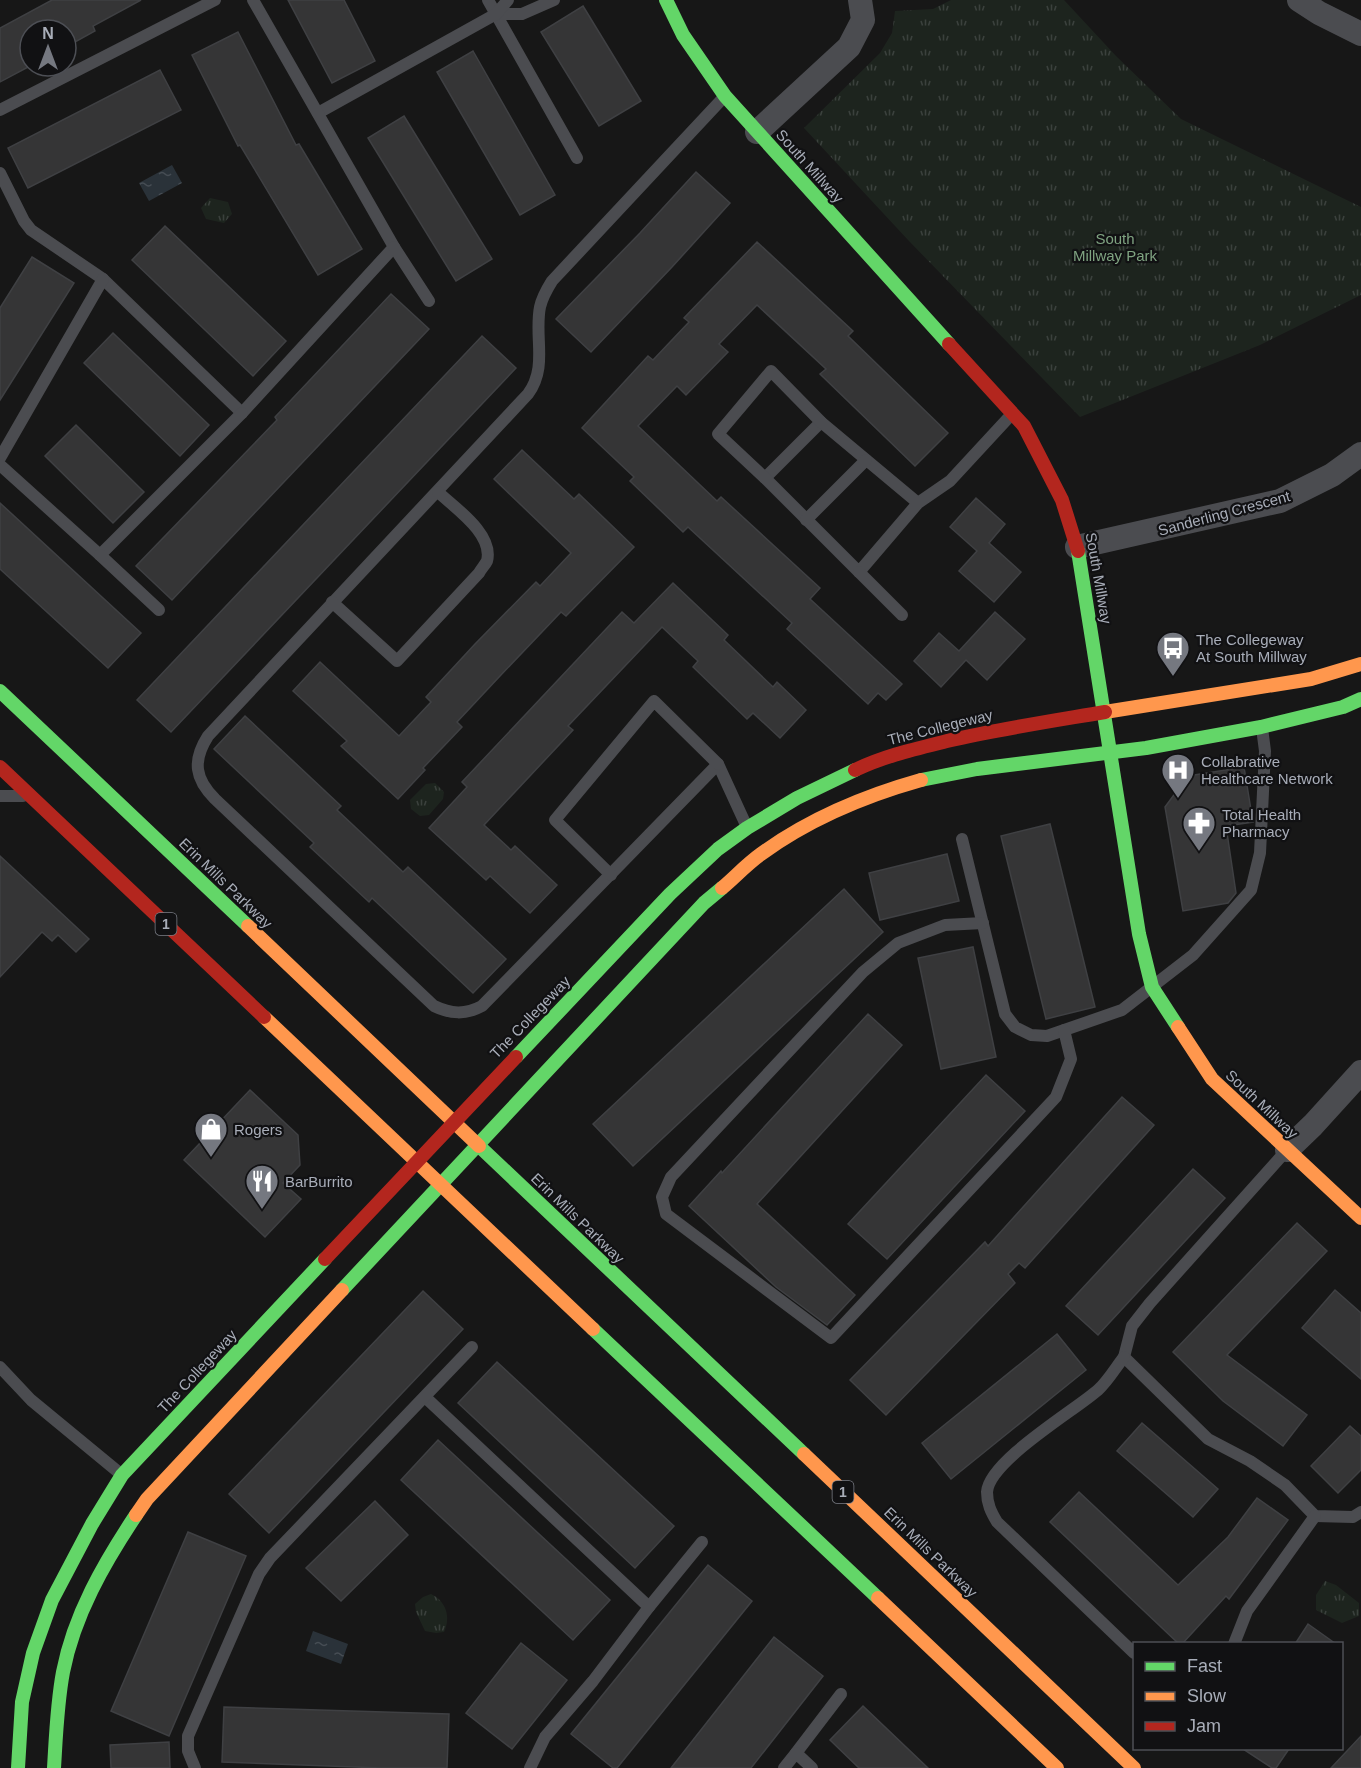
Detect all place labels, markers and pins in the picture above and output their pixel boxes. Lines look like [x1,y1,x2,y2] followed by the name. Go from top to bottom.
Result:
[1155,630,1191,677] bus stop icon: The Collegeway At South Millway
[1196,631,1307,665] place label: The Collegeway At South Millway
[1160,752,1196,799] hospital icon: Collabrative Healthcare Network
[1201,753,1333,787] place label: Collabrative Healthcare Network
[1181,805,1217,852] pharmacy icon: Total Health Pharmacy
[1222,806,1301,840] place label: Total Health Pharmacy
[193,1111,229,1158] shop icon: Rogers
[234,1121,282,1138] place label: Rogers
[244,1163,280,1210] restaurant icon: BarBurrito
[285,1173,353,1190] place label: BarBurrito

